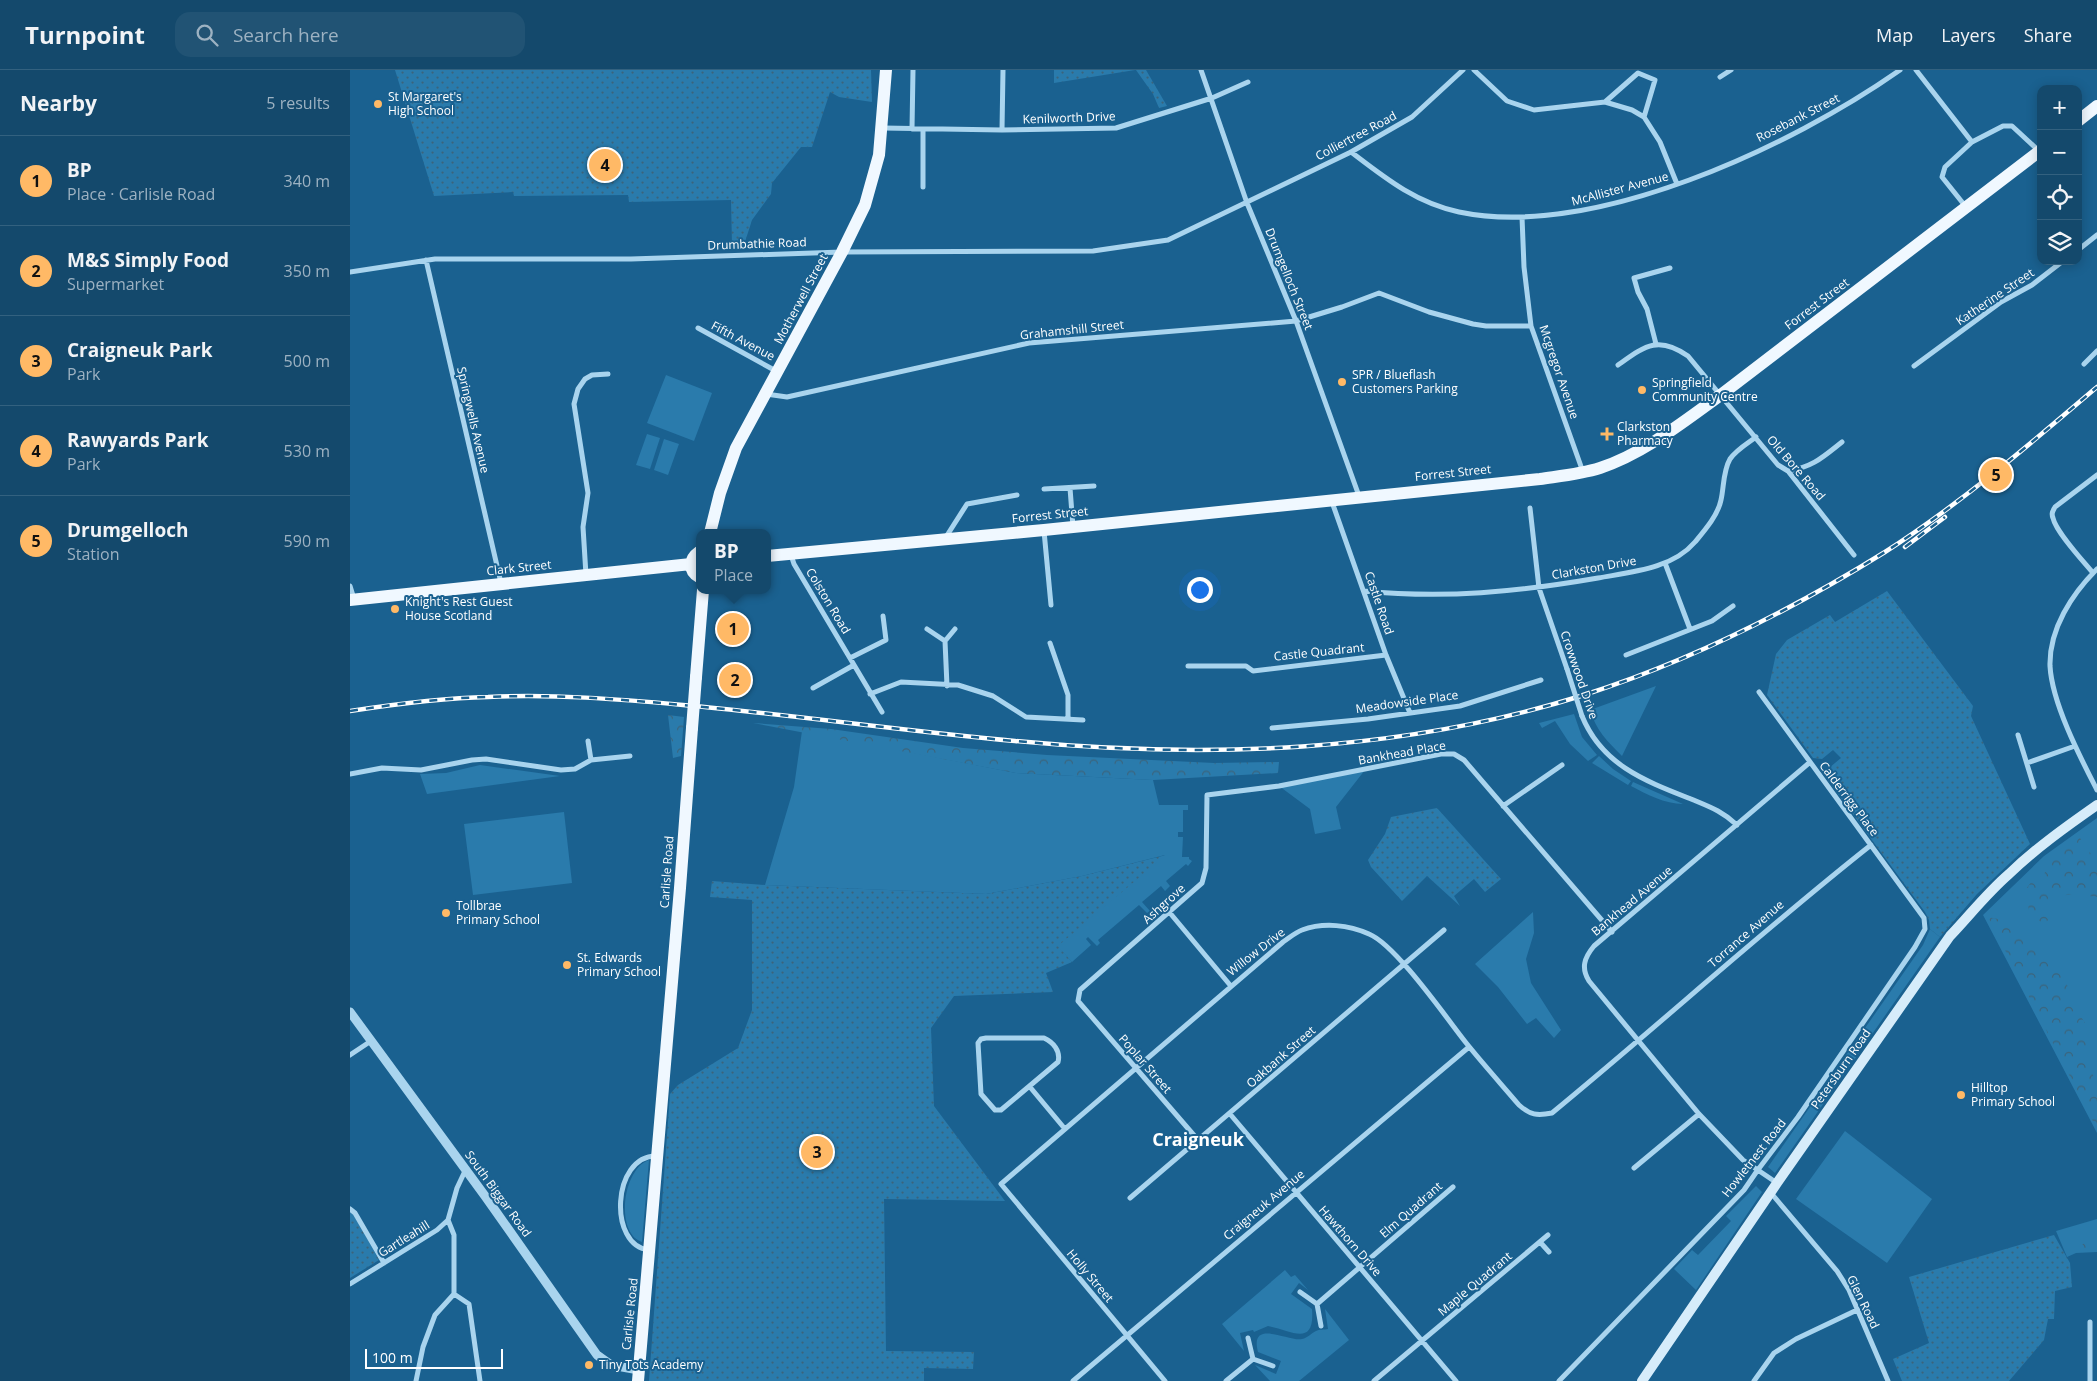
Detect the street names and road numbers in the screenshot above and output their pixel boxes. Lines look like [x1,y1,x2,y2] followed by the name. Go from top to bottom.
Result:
[1753,89,1842,146] street label: Rosebank Street
[1022,107,1116,128] street label: Kenilworth Drive
[1312,107,1399,164] street label: Colliertree Road
[1569,167,1670,210] street label: McAllister Avenue
[1261,225,1318,332] street label: Drumgelloch Street
[707,233,807,254] street label: Drumbathie Road
[770,251,832,347] street label: Motherwell Street
[1952,264,2037,329] street label: Katherine Street
[1781,274,1852,333] street label: Forrest Street
[1019,316,1125,343] street label: Grahamshill Street
[708,317,778,365] street label: Fifth Avenue
[1535,323,1584,421] street label: Mcgregor Avenue
[453,365,494,475] street label: Springwells Avenue
[1763,431,1829,504] street label: Old Bore Road
[1414,460,1492,485] street label: Forrest Street
[1011,502,1089,527] street label: Forrest Street
[1550,552,1638,583] street label: Clarkston Drive
[486,556,552,579] street label: Clark Street
[802,565,855,637] street label: Colston Road
[1361,569,1398,637] street label: Castle Road
[1556,628,1603,722] street label: Crowwood Drive
[1273,638,1365,665] street label: Castle Quadrant
[1355,686,1460,717] street label: Meadowside Place
[1357,736,1447,769] street label: Bankhead Place
[1816,758,1883,840] street label: Calderrigg Place
[655,835,678,909] street label: Carlisle Road
[1587,861,1676,940] street label: Bankhead Avenue
[1139,880,1189,927] street label: Ashgrove
[1704,896,1787,971] street label: Torrance Avenue
[1223,923,1288,980] street label: Willow Drive
[1242,1022,1319,1091] street label: Oakbank Street
[1807,1025,1875,1112] street label: Petersburn Road
[1115,1031,1176,1097] street label: Poplar Street
[1718,1115,1790,1200] street label: Howletnest Road
[461,1147,536,1240] street label: South Biggar Road
[1219,1165,1308,1244] street label: Craigneuk Avenue
[1376,1178,1446,1242] street label: Elm Quadrant
[1315,1202,1386,1280] street label: Hawthorn Drive
[375,1216,433,1261] street label: Gartleahill
[1063,1245,1118,1306] street label: Holly Street
[1434,1248,1515,1320] street label: Maple Quadrant
[1843,1272,1884,1331] street label: Glen Road
[617,1277,642,1351] street label: Carlisle Road

